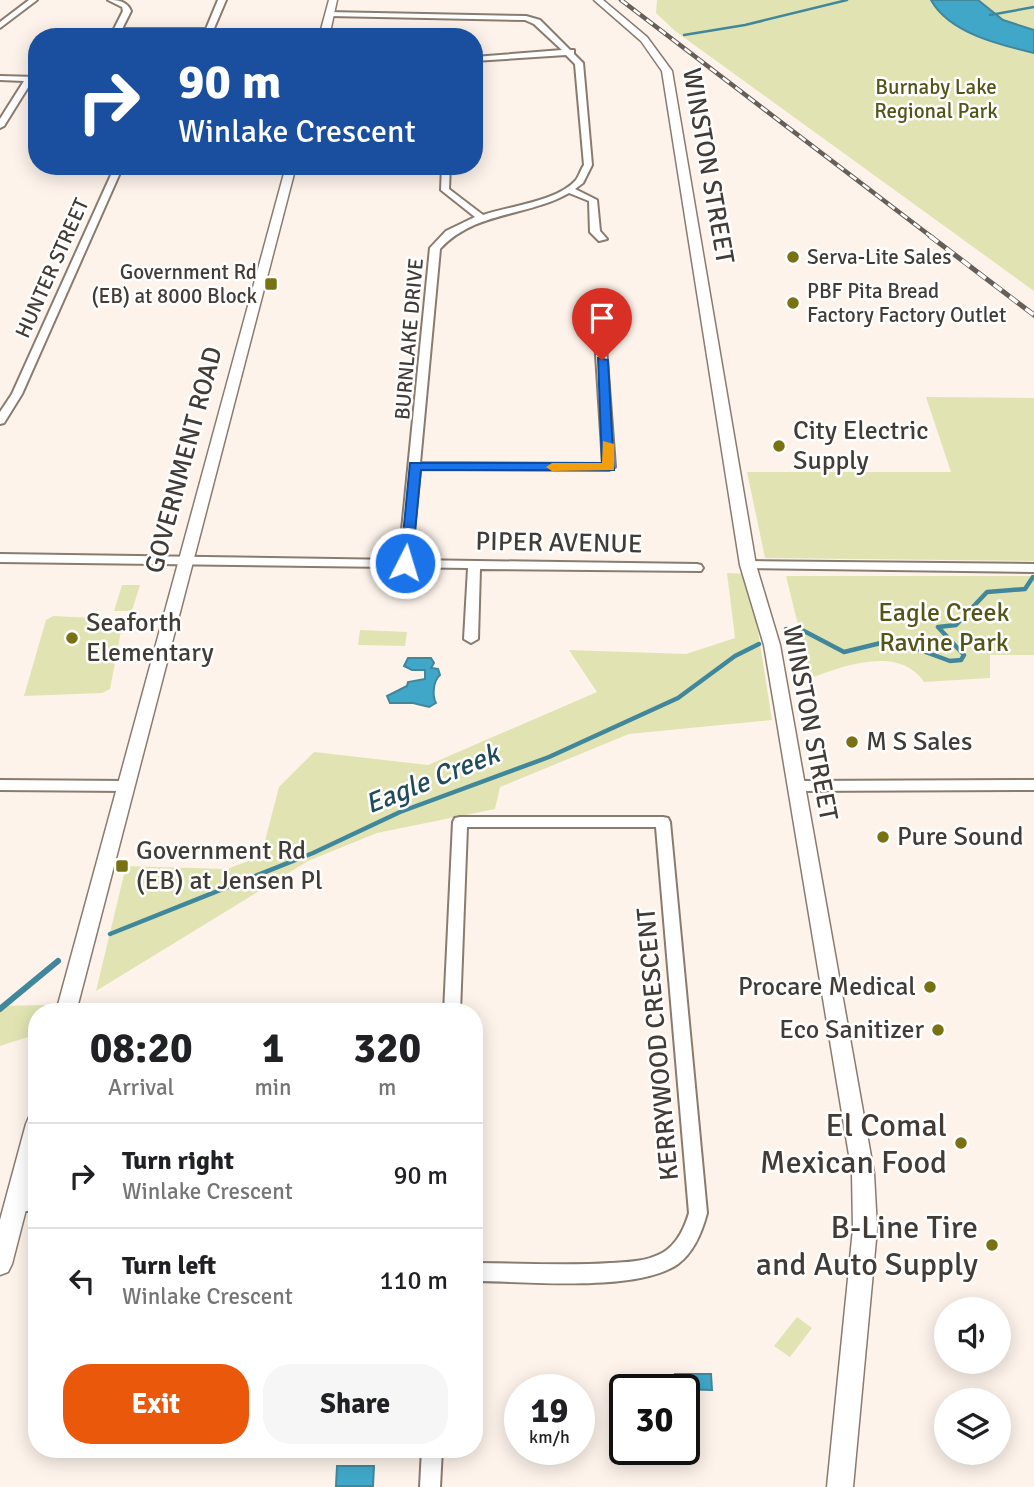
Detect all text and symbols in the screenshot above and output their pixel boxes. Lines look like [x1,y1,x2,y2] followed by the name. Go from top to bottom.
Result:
[178,52,281,112] text: 90 m
[63,56,154,147] icon: right
[675,66,741,267] street label: WINSTON STREET
[874,74,998,124] park label: Burnaby Lake Regional Park
[178,112,416,151] text: Winlake Crescent
[10,194,95,342] street label: HUNTER STREET
[807,244,951,270] place label: Serva-Lite Sales
[785,249,801,265] marker: Serva-Lite Sales
[389,257,429,421] street label: BURNLAKE DRIVE
[91,259,257,309] place label: Government Rd (EB) at 8000 Block
[263,276,279,292] marker: Government Rd (EB) at 8000 Block
[807,278,1006,328] place label: PBF Pita Bread Factory Factory Outlet
[572,288,632,360] pin
[785,295,801,311] marker: PBF Pita Bread Factory Factory Outlet
[583,299,621,337] icon: arrive
[138,343,230,577] street label: GOVERNMENT ROAD
[793,415,928,477] place label: City Electric Supply
[771,438,787,454] marker: City Electric Supply
[368,526,442,600] position arrow
[475,526,643,560] street label: PIPER AVENUE
[878,597,1010,659] park label: Eagle Creek Ravine Park
[86,607,214,669] place label: Seaforth Elementary
[775,623,845,823] street label: WINSTON STREET
[64,630,80,646] marker: Seaforth Elementary
[866,726,972,758] place label: M S Sales
[844,734,860,750] marker: M S Sales
[360,736,507,821] water label: Eagle Creek
[897,821,1024,853] place label: Pure Sound
[875,829,891,845] marker: Pure Sound
[136,835,323,897] place label: Government Rd (EB) at Jensen Pl
[114,858,130,874] marker: Government Rd (EB) at Jensen Pl
[630,906,686,1182] street label: KERRYWOOD CRESCENT
[738,971,916,1003] place label: Procare Medical
[922,979,938,995] marker: Procare Medical
[779,1014,924,1046] place label: Eco Sanitizer
[930,1022,946,1038] marker: Eco Sanitizer
[90,1023,193,1074] text: 08:20
[262,1023,284,1074] text: 1
[353,1023,421,1074] text: 320
[108,1073,174,1102] text: Arrival
[254,1073,292,1102] text: min
[378,1073,396,1102] text: m
[760,1106,947,1182] place label: El Comal Mexican Food
[953,1135,969,1151] marker: El Comal Mexican Food
[122,1145,234,1177] text: Turn right
[63,1157,101,1195] icon: right
[393,1160,448,1192] text: 90 m
[122,1177,293,1206] text: Winlake Crescent
[756,1208,978,1284] place label: B-Line Tire and Auto Supply
[984,1237,1000,1253] marker: B-Line Tire and Auto Supply
[122,1250,216,1282] text: Turn left
[63,1262,101,1300] icon: left
[379,1265,448,1297] text: 110 m
[122,1282,293,1311] text: Winlake Crescent
[934,1297,1011,1465] map controls
[934,1297,1011,1374] button: sound
[63,1364,249,1444] button: Exit
[263,1364,448,1444] button: Share
[609,1374,700,1465] speed limit sign: 30
[934,1388,1011,1465] button: layers
[531,1389,568,1432] text: 19
[529,1426,570,1448] text: km/h

